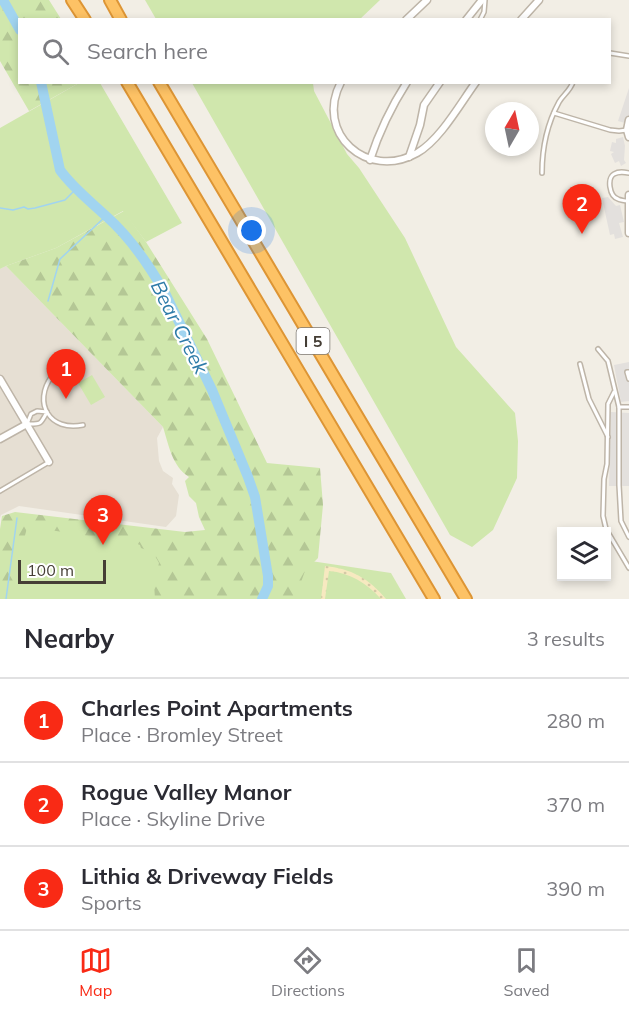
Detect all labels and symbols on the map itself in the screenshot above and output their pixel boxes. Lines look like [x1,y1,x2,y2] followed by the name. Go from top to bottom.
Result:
[485,102,539,156] north arrow
[562,184,602,234] pin: 2
[237,216,266,245] your location
[146,276,215,379] water label: Bear Creek
[296,328,330,354] road number: I 5
[46,350,86,399] pin: 1
[84,496,122,545] pin: 3
[18,557,106,584] scale bar

